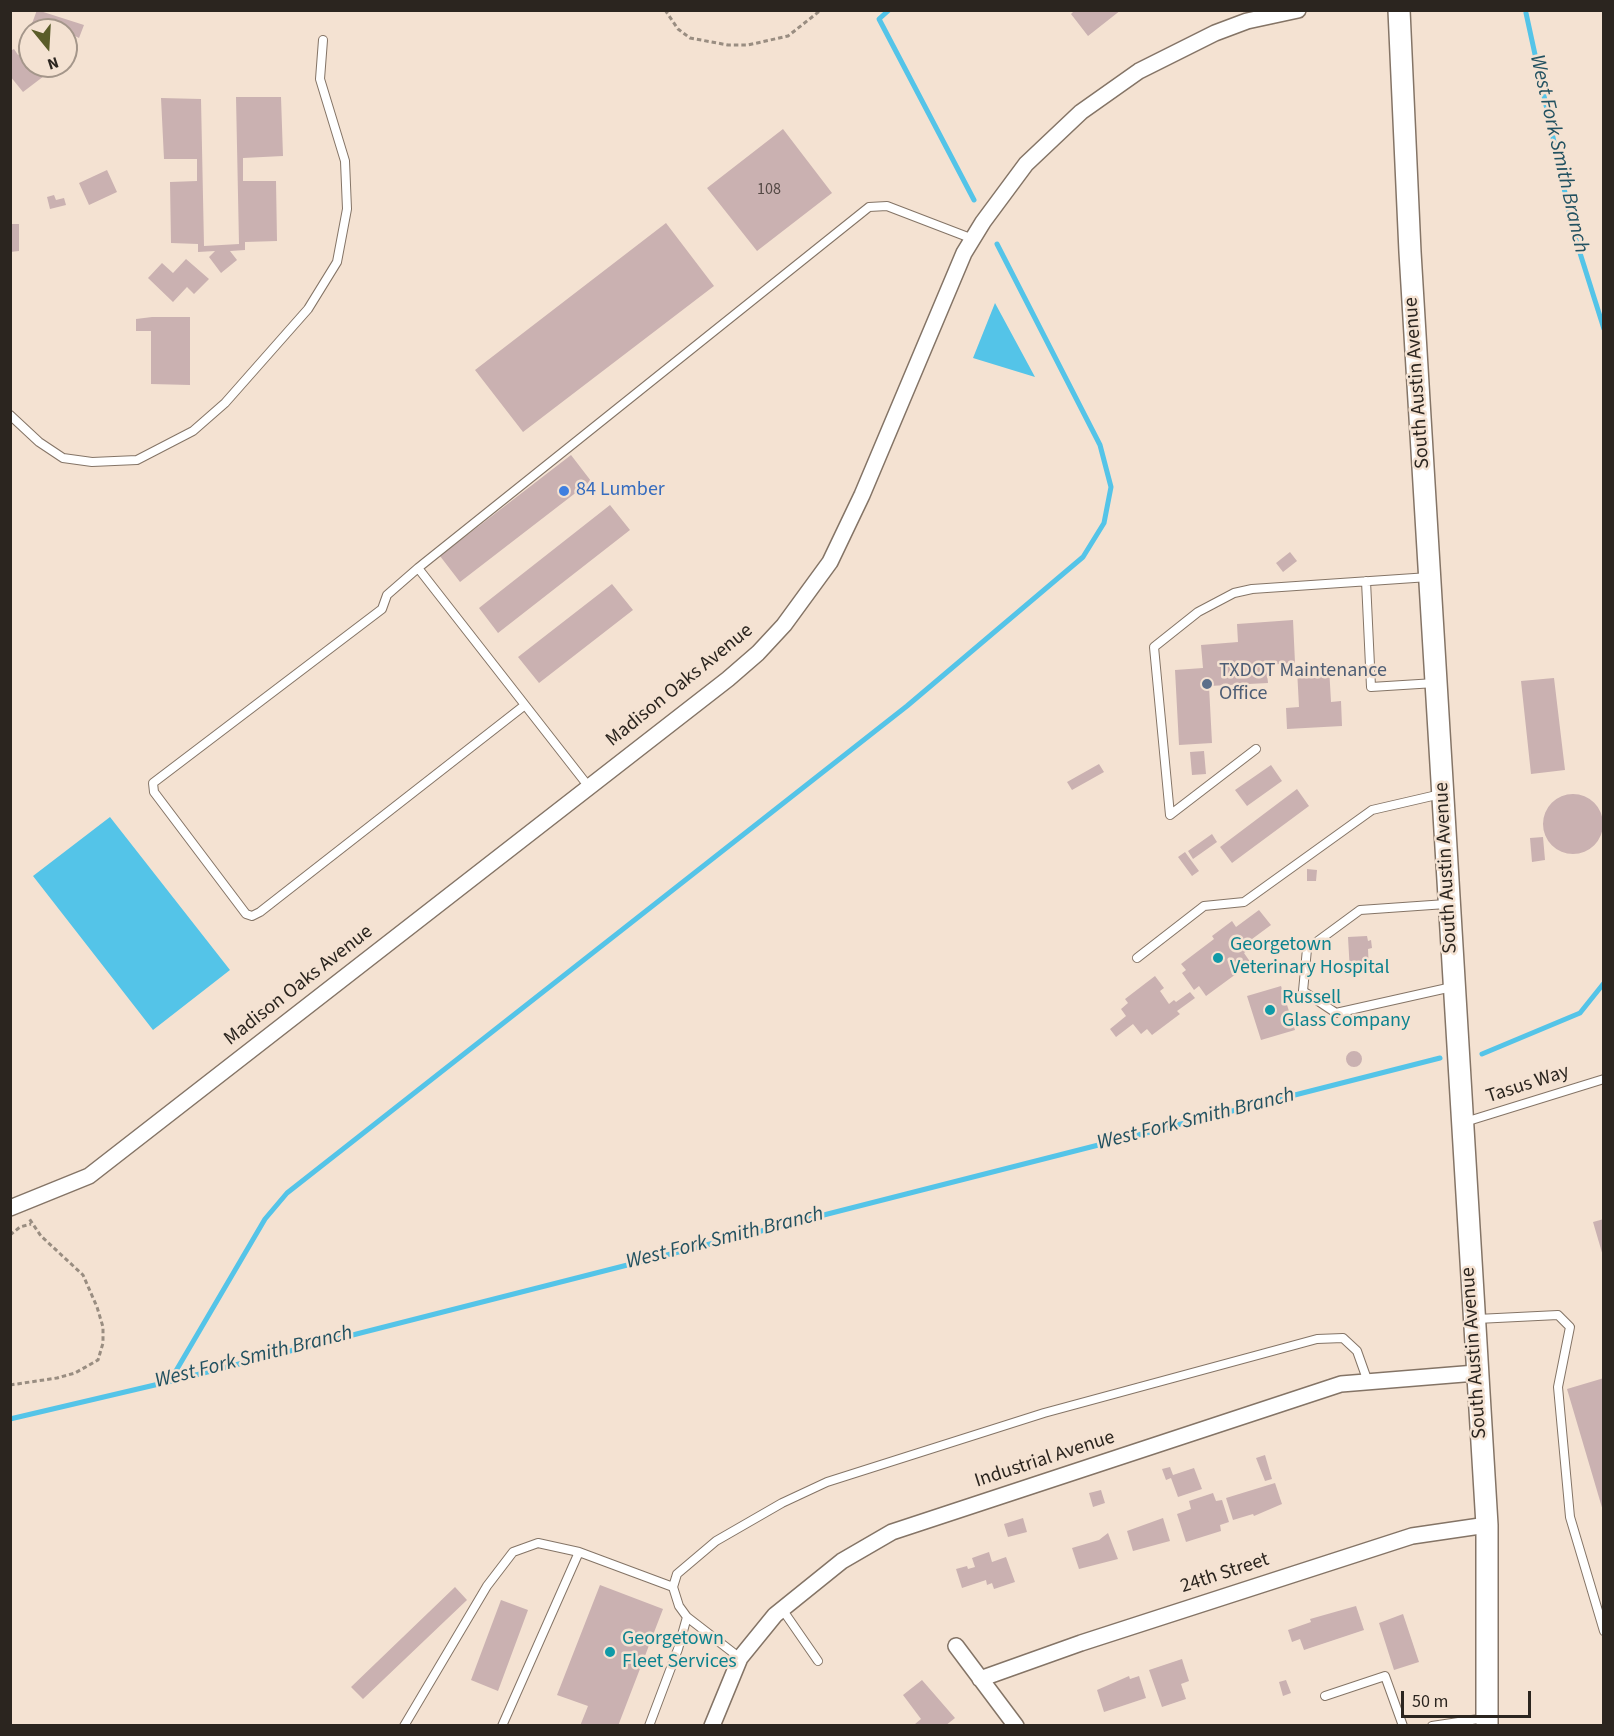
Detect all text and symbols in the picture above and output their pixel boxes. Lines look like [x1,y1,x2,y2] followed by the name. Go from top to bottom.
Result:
[18,18,78,78] north arrow
[44,51,61,75] text: N
[1523,52,1593,256] water label: West Fork Smith Branch
[757,180,781,200] house number: 108
[1400,296,1436,470] street label: South Austin Avenue
[576,479,665,503] place label: 84 Lumber
[557,484,571,498] marker: 84 Lumber
[602,619,758,753] street label: Madison Oaks Avenue
[1219,660,1387,707] place label: TXDOT Maintenance Office
[1200,677,1214,691] marker: TXDOT Maintenance Office
[1431,782,1463,954] street label: South Austin Avenue
[220,920,378,1052] street label: Madison Oaks Avenue
[1230,934,1390,981] place label: Georgetown Veterinary Hospital
[1211,951,1225,965] marker: Georgetown Veterinary Hospital
[1282,987,1410,1034] place label: Russell Glass Company
[1263,1003,1277,1017] marker: Russell Glass Company
[1483,1060,1573,1110] street label: Tasus Way
[1095,1083,1297,1157] water label: West Fork Smith Branch
[624,1202,826,1276] water label: West Fork Smith Branch
[1457,1266,1493,1440] street label: South Austin Avenue
[153,1321,355,1395] water label: West Fork Smith Branch
[972,1426,1118,1494] street label: Industrial Avenue
[1178,1548,1272,1600] street label: 24th Street
[622,1628,737,1675] place label: Georgetown Fleet Services
[603,1645,617,1659] marker: Georgetown Fleet Services
[1404,1679,1534,1717] scale bar
[1412,1689,1448,1714] text: 50 m

